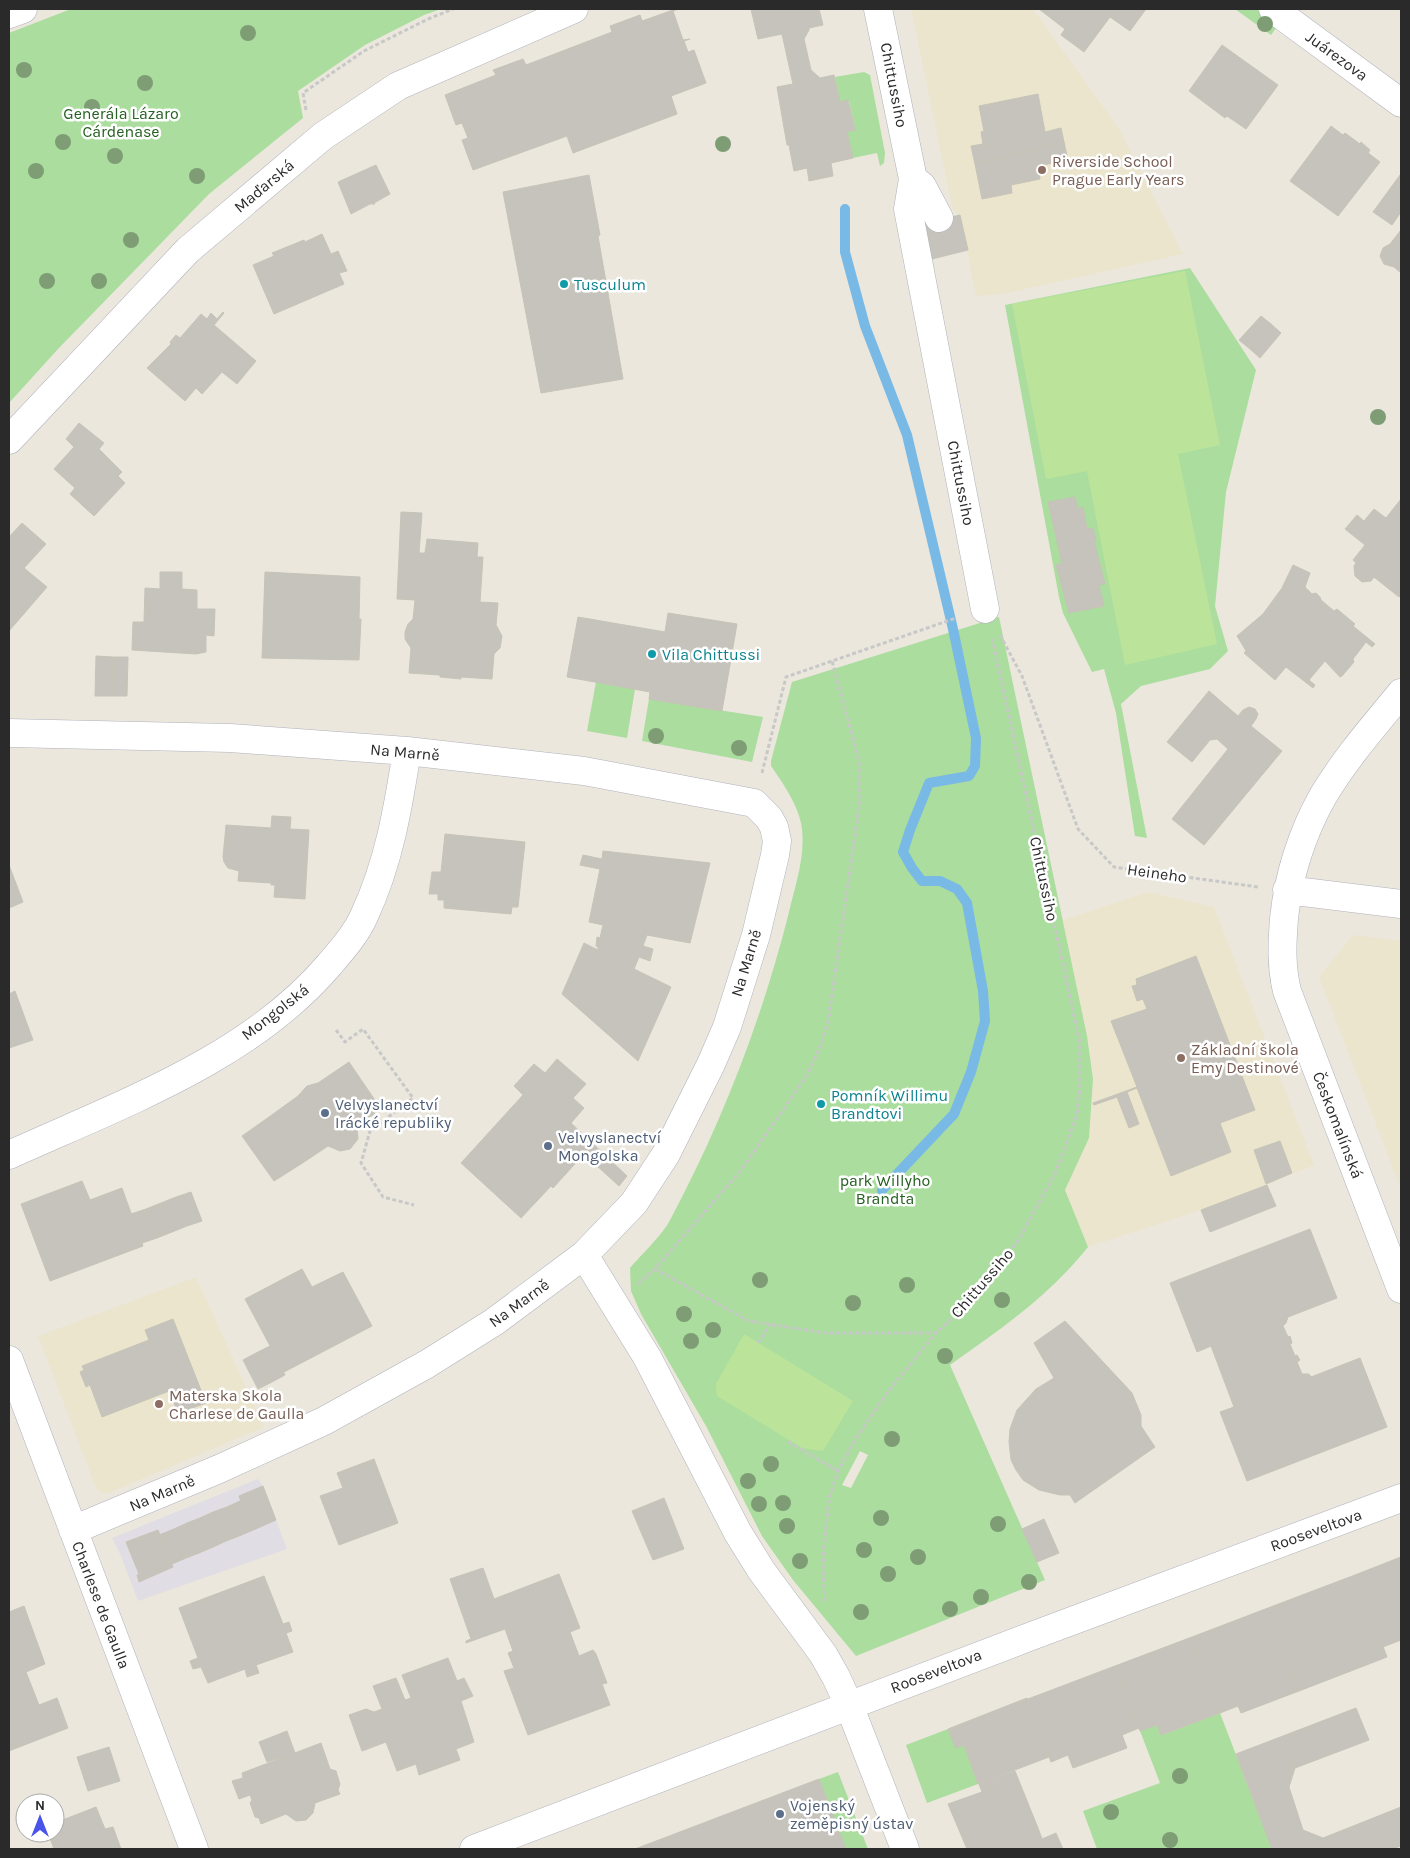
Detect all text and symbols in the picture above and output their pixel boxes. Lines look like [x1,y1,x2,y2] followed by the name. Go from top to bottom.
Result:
[1302,27,1372,85] street label: Juárezova
[876,41,912,129] street label: Chittussiho
[63,104,179,141] park label: Generála Lázaro Cárdenase
[1052,152,1184,189] place label: Riverside School Prague Early Years
[230,155,298,217] street label: Maďarská
[1036,164,1048,176] marker: Riverside School Prague Early Years
[574,275,646,294] place label: Tusculum
[558,278,570,290] marker: Tusculum
[943,439,979,527] street label: Chittussiho
[662,645,760,664] place label: Vila Chittussi
[646,648,658,660] marker: Vila Chittussi
[370,740,440,764] street label: Na Marně
[1026,835,1062,923] street label: Chittussiho
[1126,859,1188,887] street label: Heineho
[727,927,765,999] street label: Na Marně
[237,980,313,1044] street label: Mongolská
[1191,1040,1299,1077] place label: Základní škola Emy Destinové
[1175,1052,1187,1064] marker: Základní škola Emy Destinové
[1309,1069,1367,1181] street label: Českomalínská
[831,1086,948,1123] place label: Pomník Willimu Brandtovi
[335,1095,452,1132] place label: Velvyslanectví Irácké republiky
[815,1098,827,1110] marker: Pomník Willimu Brandtovi
[319,1107,331,1119] marker: Velvyslanectví Irácké republiky
[558,1128,662,1165] place label: Velvyslanectví Mongolska
[542,1140,554,1152] marker: Velvyslanectví Mongolska
[840,1171,930,1208] park label: park Willyho Brandta
[947,1244,1017,1322] street label: Chittussiho
[485,1275,553,1331] street label: Na Marně
[169,1386,304,1423] place label: Materska Skola Charlese de Gaulla
[153,1398,165,1410] marker: Materska Skola Charlese de Gaulla
[126,1471,198,1515] street label: Na Marně
[1268,1505,1364,1555] street label: Rooseveltova
[68,1538,134,1672] street label: Charlese de Gaulla
[888,1645,984,1697] street label: Rooseveltova
[15,1793,65,1843] north arrow
[790,1796,913,1833] place label: Vojenský zeměpisný ústav
[35,1797,45,1814] text: N
[774,1808,786,1820] marker: Vojenský zeměpisný ústav

